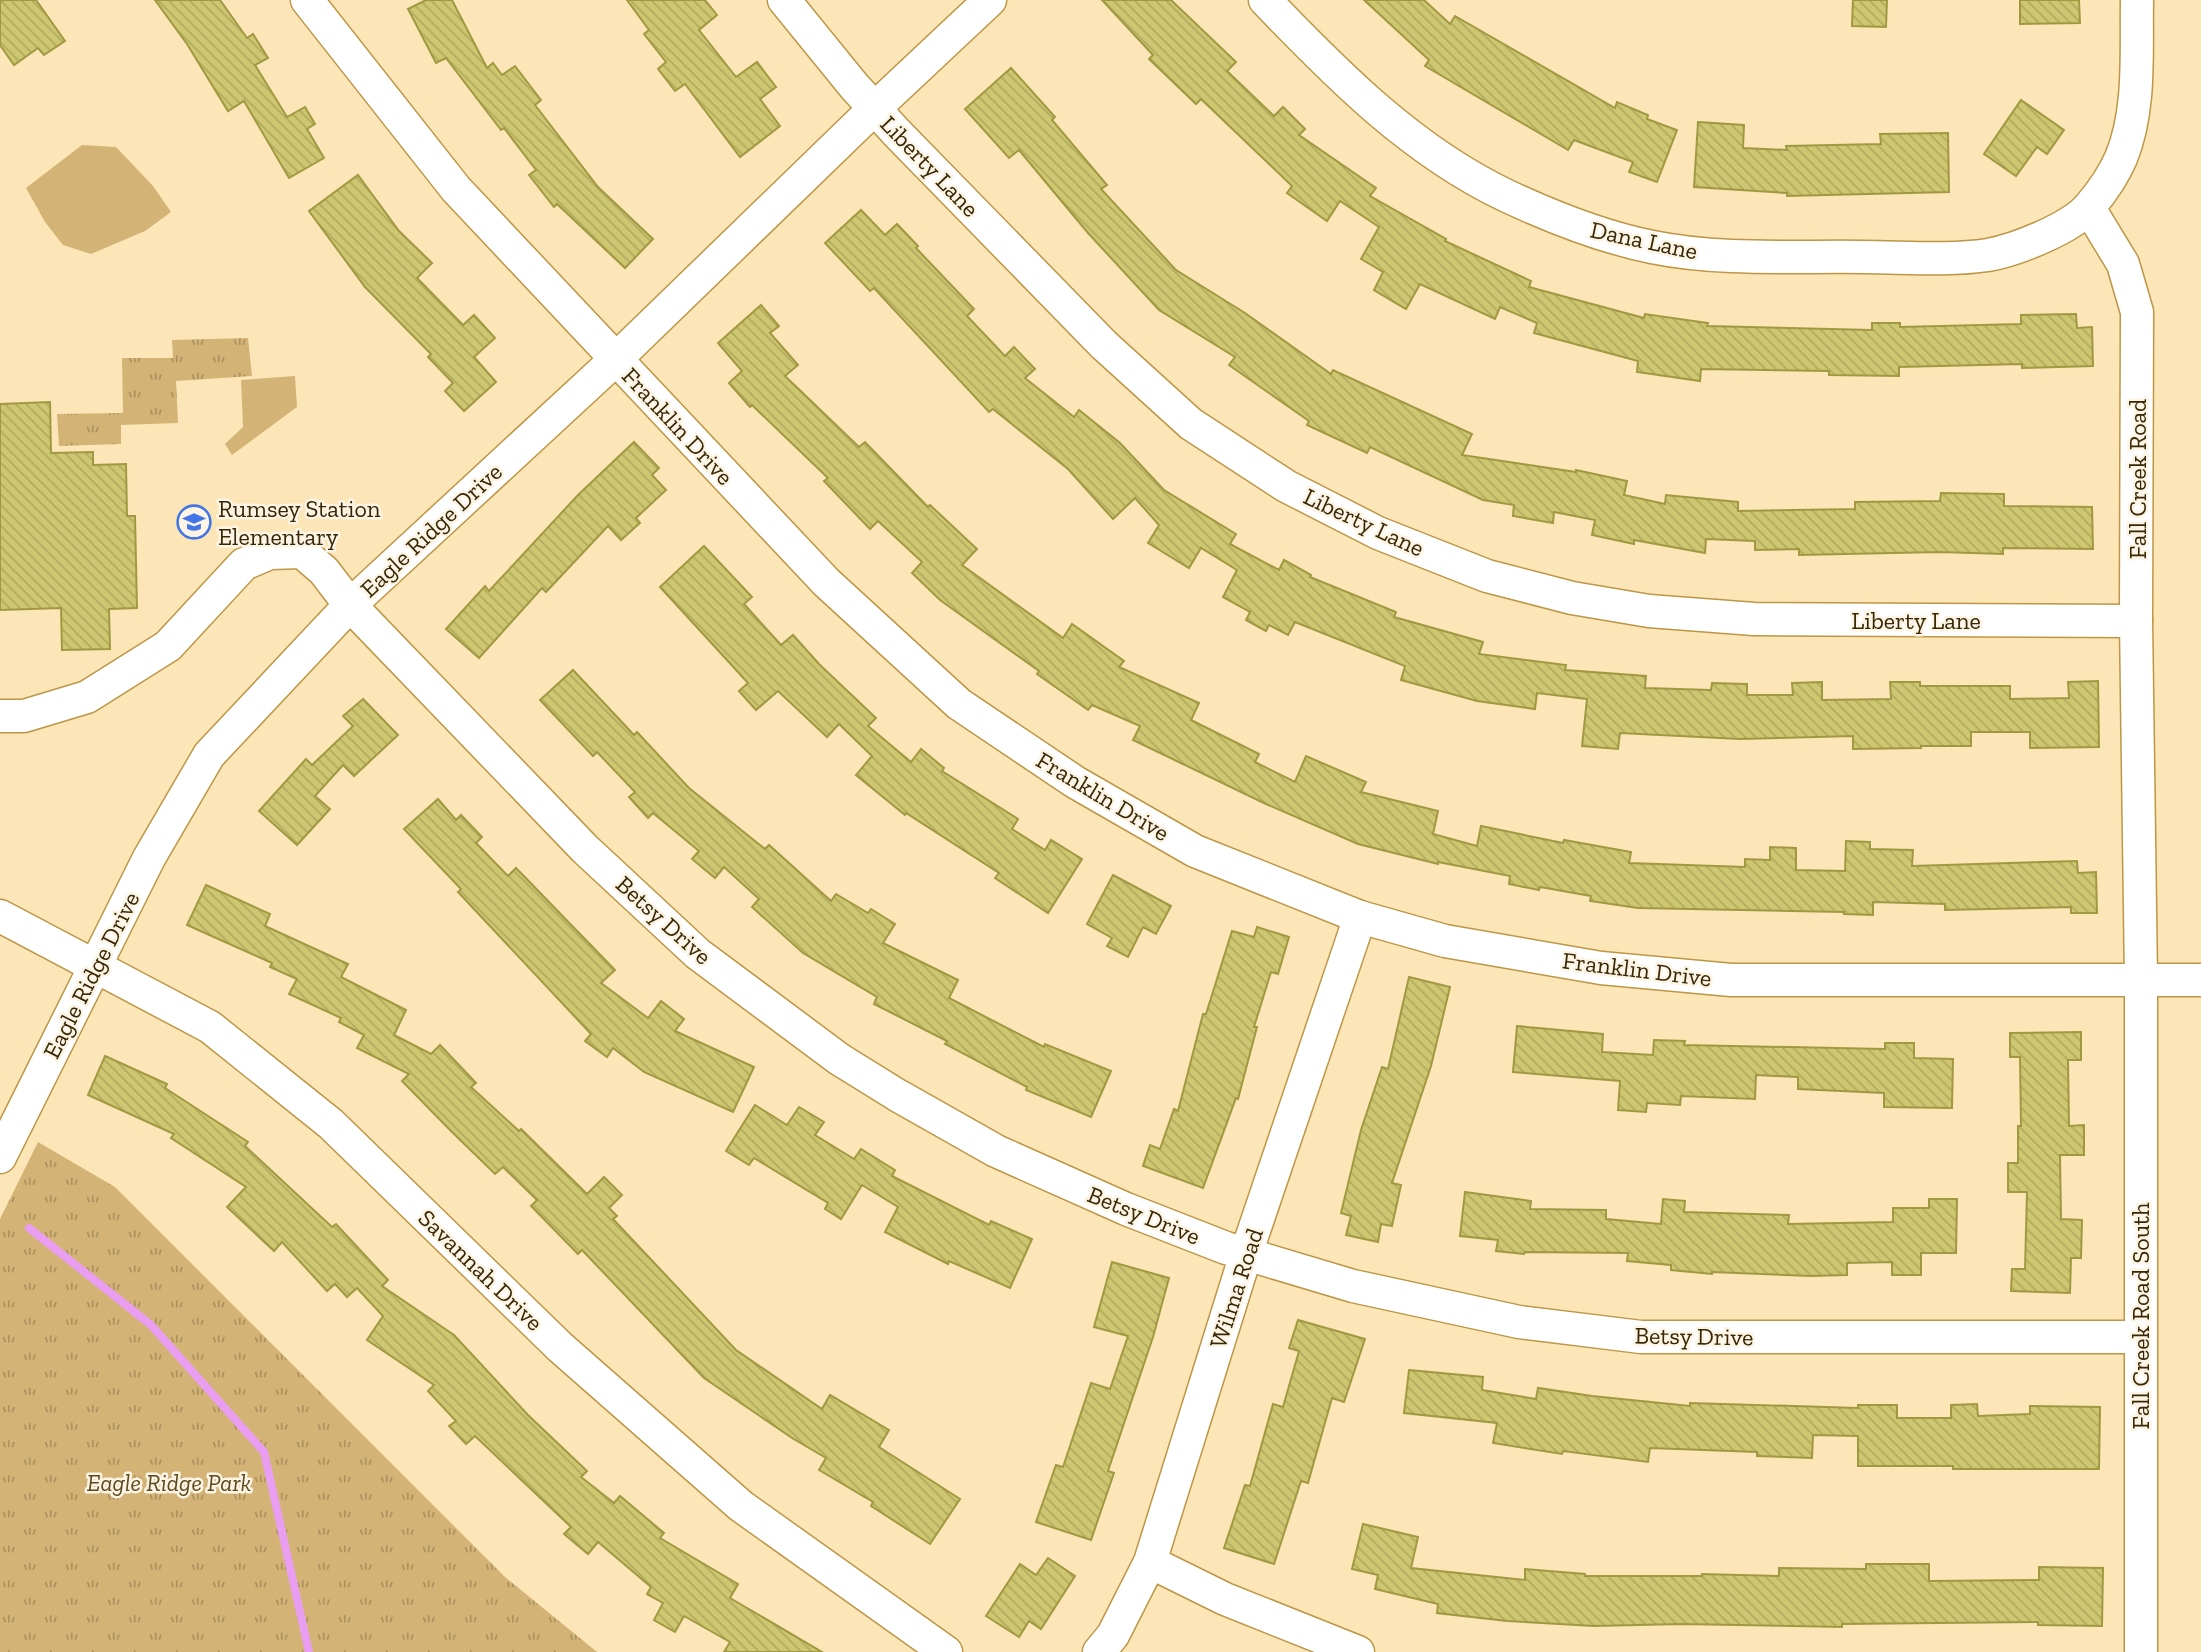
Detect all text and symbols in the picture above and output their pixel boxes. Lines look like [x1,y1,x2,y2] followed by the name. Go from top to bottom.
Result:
[875,109,985,223] street label: Liberty Lane
[1588,214,1700,266] street label: Dana Lane
[616,361,740,491] street label: Franklin Drive
[2123,399,2152,559] street label: Fall Creek Road
[354,457,508,603] street label: Eagle Ridge Drive
[1299,481,1429,563] street label: Liberty Lane
[218,494,381,551] place label: Rumsey Station Elementary
[175,503,213,541] school or university icon: Rumsey Station Elementary
[1851,606,1981,635] street label: Liberty Lane
[1031,745,1175,847] street label: Franklin Drive
[610,869,718,971] street label: Betsy Drive
[37,887,145,1063] street label: Eagle Ridge Drive
[1561,945,1713,993] street label: Franklin Drive
[1083,1179,1205,1251] street label: Betsy Drive
[2126,1202,2155,1429] street label: Fall Creek Road South
[413,1203,549,1337] street label: Savannah Drive
[1203,1224,1269,1352] street label: Wilma Road
[1634,1320,1754,1352] street label: Betsy Drive
[87,1468,252,1497] park label: Eagle Ridge Park

